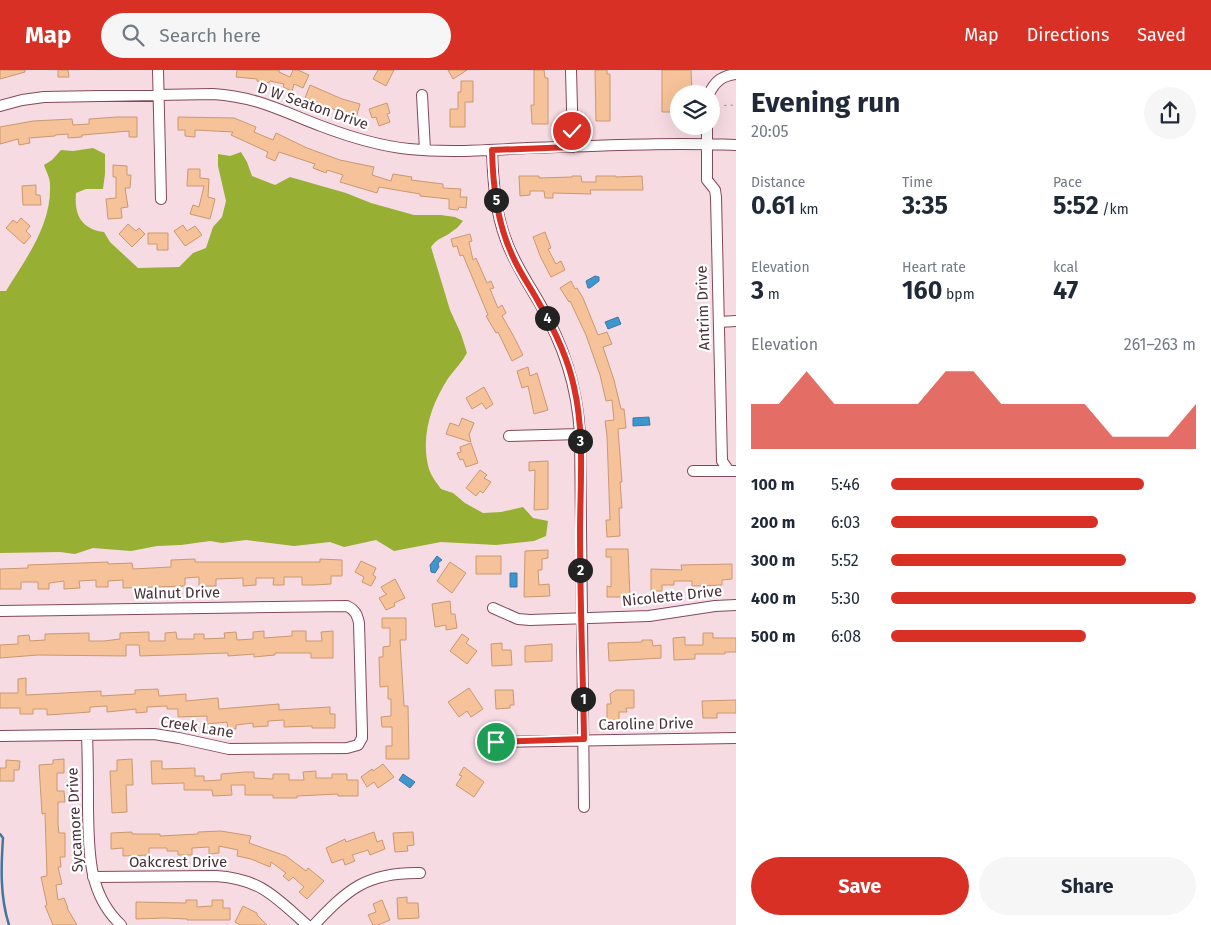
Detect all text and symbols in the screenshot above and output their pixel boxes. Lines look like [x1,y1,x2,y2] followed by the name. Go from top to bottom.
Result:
[101,13,451,58] search box
[25,21,71,49] text: Map
[119,21,147,49] icon: search
[159,24,261,47] text: Search here
[964,24,999,46] text: Map
[1027,24,1109,46] text: Directions
[1137,24,1186,46] text: Saved
[255,79,371,133] street label: D W Seaton Drive
[670,85,720,135] map controls
[670,85,720,135] button: layers
[751,86,900,119] text: Evening run
[1144,87,1196,139] button: share
[551,110,593,152] pin
[558,117,586,145] icon: check
[751,122,789,141] text: 20:05
[751,174,805,191] text: Distance
[902,174,933,191] text: Time
[1053,174,1082,191] text: Pace
[484,188,508,212] pin: 5
[751,191,796,221] text: 0.61
[902,191,948,221] text: 3:35
[1053,191,1099,221] text: 5:52
[493,192,500,209] text: 5
[796,201,819,218] text: km
[1099,201,1129,218] text: /km
[751,259,810,276] text: Elevation
[902,259,966,276] text: Heart rate
[1053,259,1078,276] text: kcal
[693,265,713,351] street label: Antrim Drive
[751,276,764,306] text: 3
[902,276,942,306] text: 160
[1053,276,1078,306] text: 47
[764,286,780,303] text: m
[942,286,975,303] text: bpm
[534,306,560,330] pin: 4
[544,310,551,327] text: 4
[751,335,818,354] text: Elevation
[1124,335,1196,354] text: 261–263 m
[568,428,592,454] pin: 3
[577,433,584,450] text: 3
[751,475,794,494] text: 100 m
[831,475,860,494] text: 5:46
[751,513,795,532] text: 200 m
[831,513,860,532] text: 6:03
[751,551,795,570] text: 300 m
[831,551,859,570] text: 5:52
[568,558,592,582] pin: 2
[577,562,584,579] text: 2
[621,582,723,610] street label: Nicolette Drive
[134,583,220,603] street label: Walnut Drive
[751,589,796,608] text: 400 m
[831,589,860,608] text: 5:30
[751,627,796,646] text: 500 m
[831,627,861,646] text: 6:08
[570,686,596,712] pin: 1
[580,691,587,708] text: 1
[159,712,235,742] street label: Creek Lane
[598,714,694,734] street label: Caroline Drive
[475,721,517,763] pin
[482,728,510,756] icon: arrive
[63,767,87,873] street label: Sycamore Drive
[129,853,227,871] street label: Oakcrest Drive
[751,857,969,915] button: Save
[979,857,1196,915] button: Share

